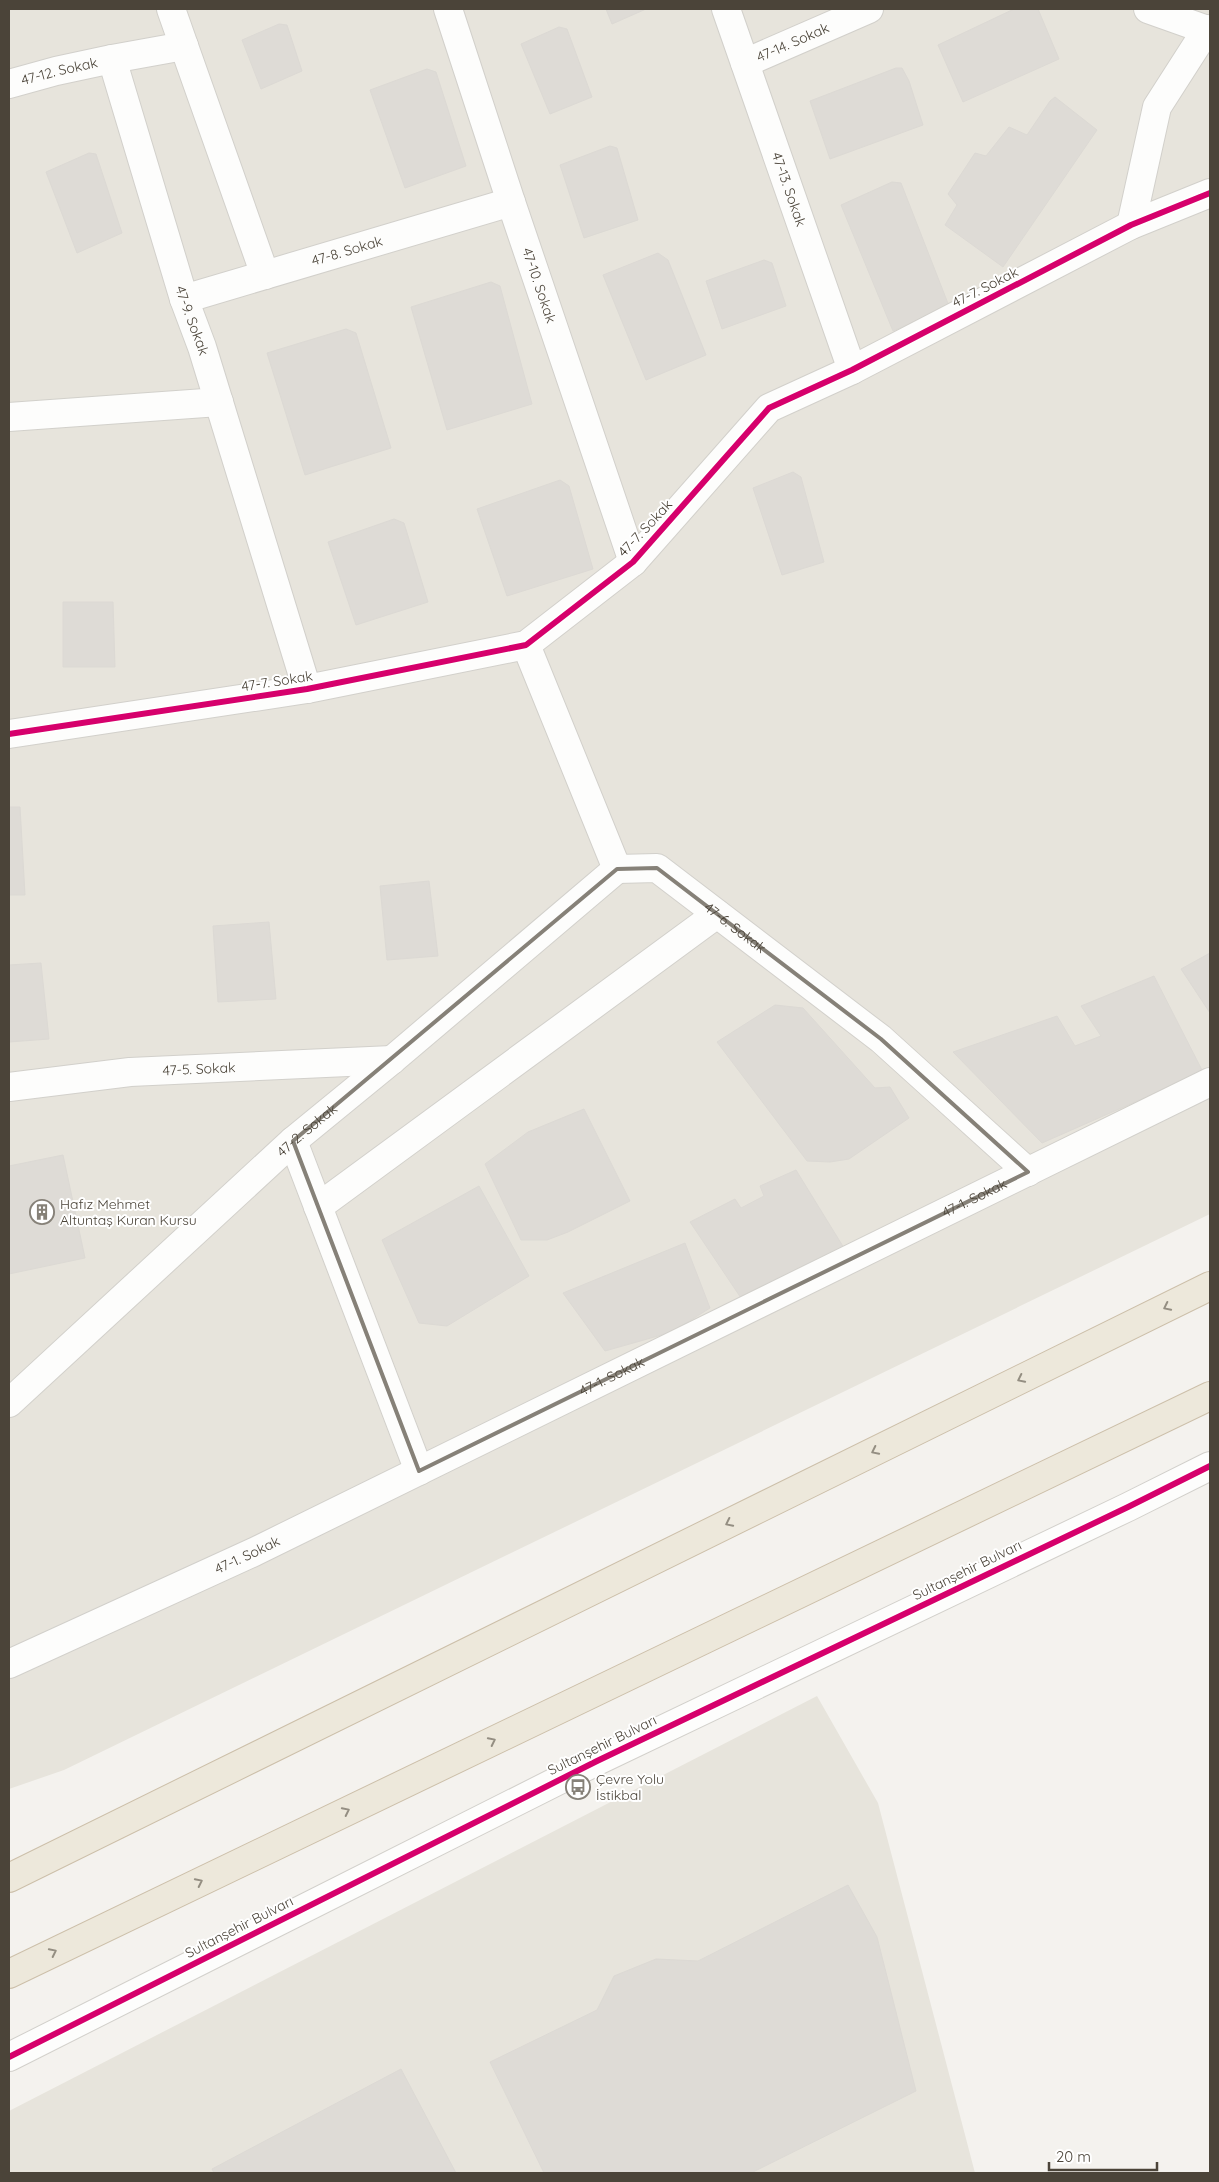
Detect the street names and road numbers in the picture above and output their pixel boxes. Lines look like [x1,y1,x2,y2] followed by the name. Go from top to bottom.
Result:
[754,19,832,66] street label: 47-14. Sokak
[19,53,99,89] street label: 47-12. Sokak
[768,150,810,229] street label: 47-13. Sokak
[309,232,385,270] street label: 47-8. Sokak
[518,245,560,325] street label: 47-10. Sokak
[949,263,1021,311] street label: 47-7. Sokak
[172,284,213,358] street label: 47-9. Sokak
[614,496,676,560] street label: 47-7. Sokak
[240,666,314,696] street label: 47-7. Sokak
[700,898,770,957] street label: 47-6. Sokak
[162,1058,236,1080] street label: 47-5. Sokak
[273,1100,341,1161] street label: 47-2. Sokak
[939,1174,1010,1221] street label: 47-1. Sokak
[576,1353,647,1400] street label: 47-1. Sokak
[212,1532,283,1578] street label: 47-1. Sokak
[909,1536,1025,1604] street label: Sultanşehir Bulvarı
[544,1711,660,1779] street label: Sultanşehir Bulvarı
[182,1892,296,1962] street label: Sultanşehir Bulvarı

